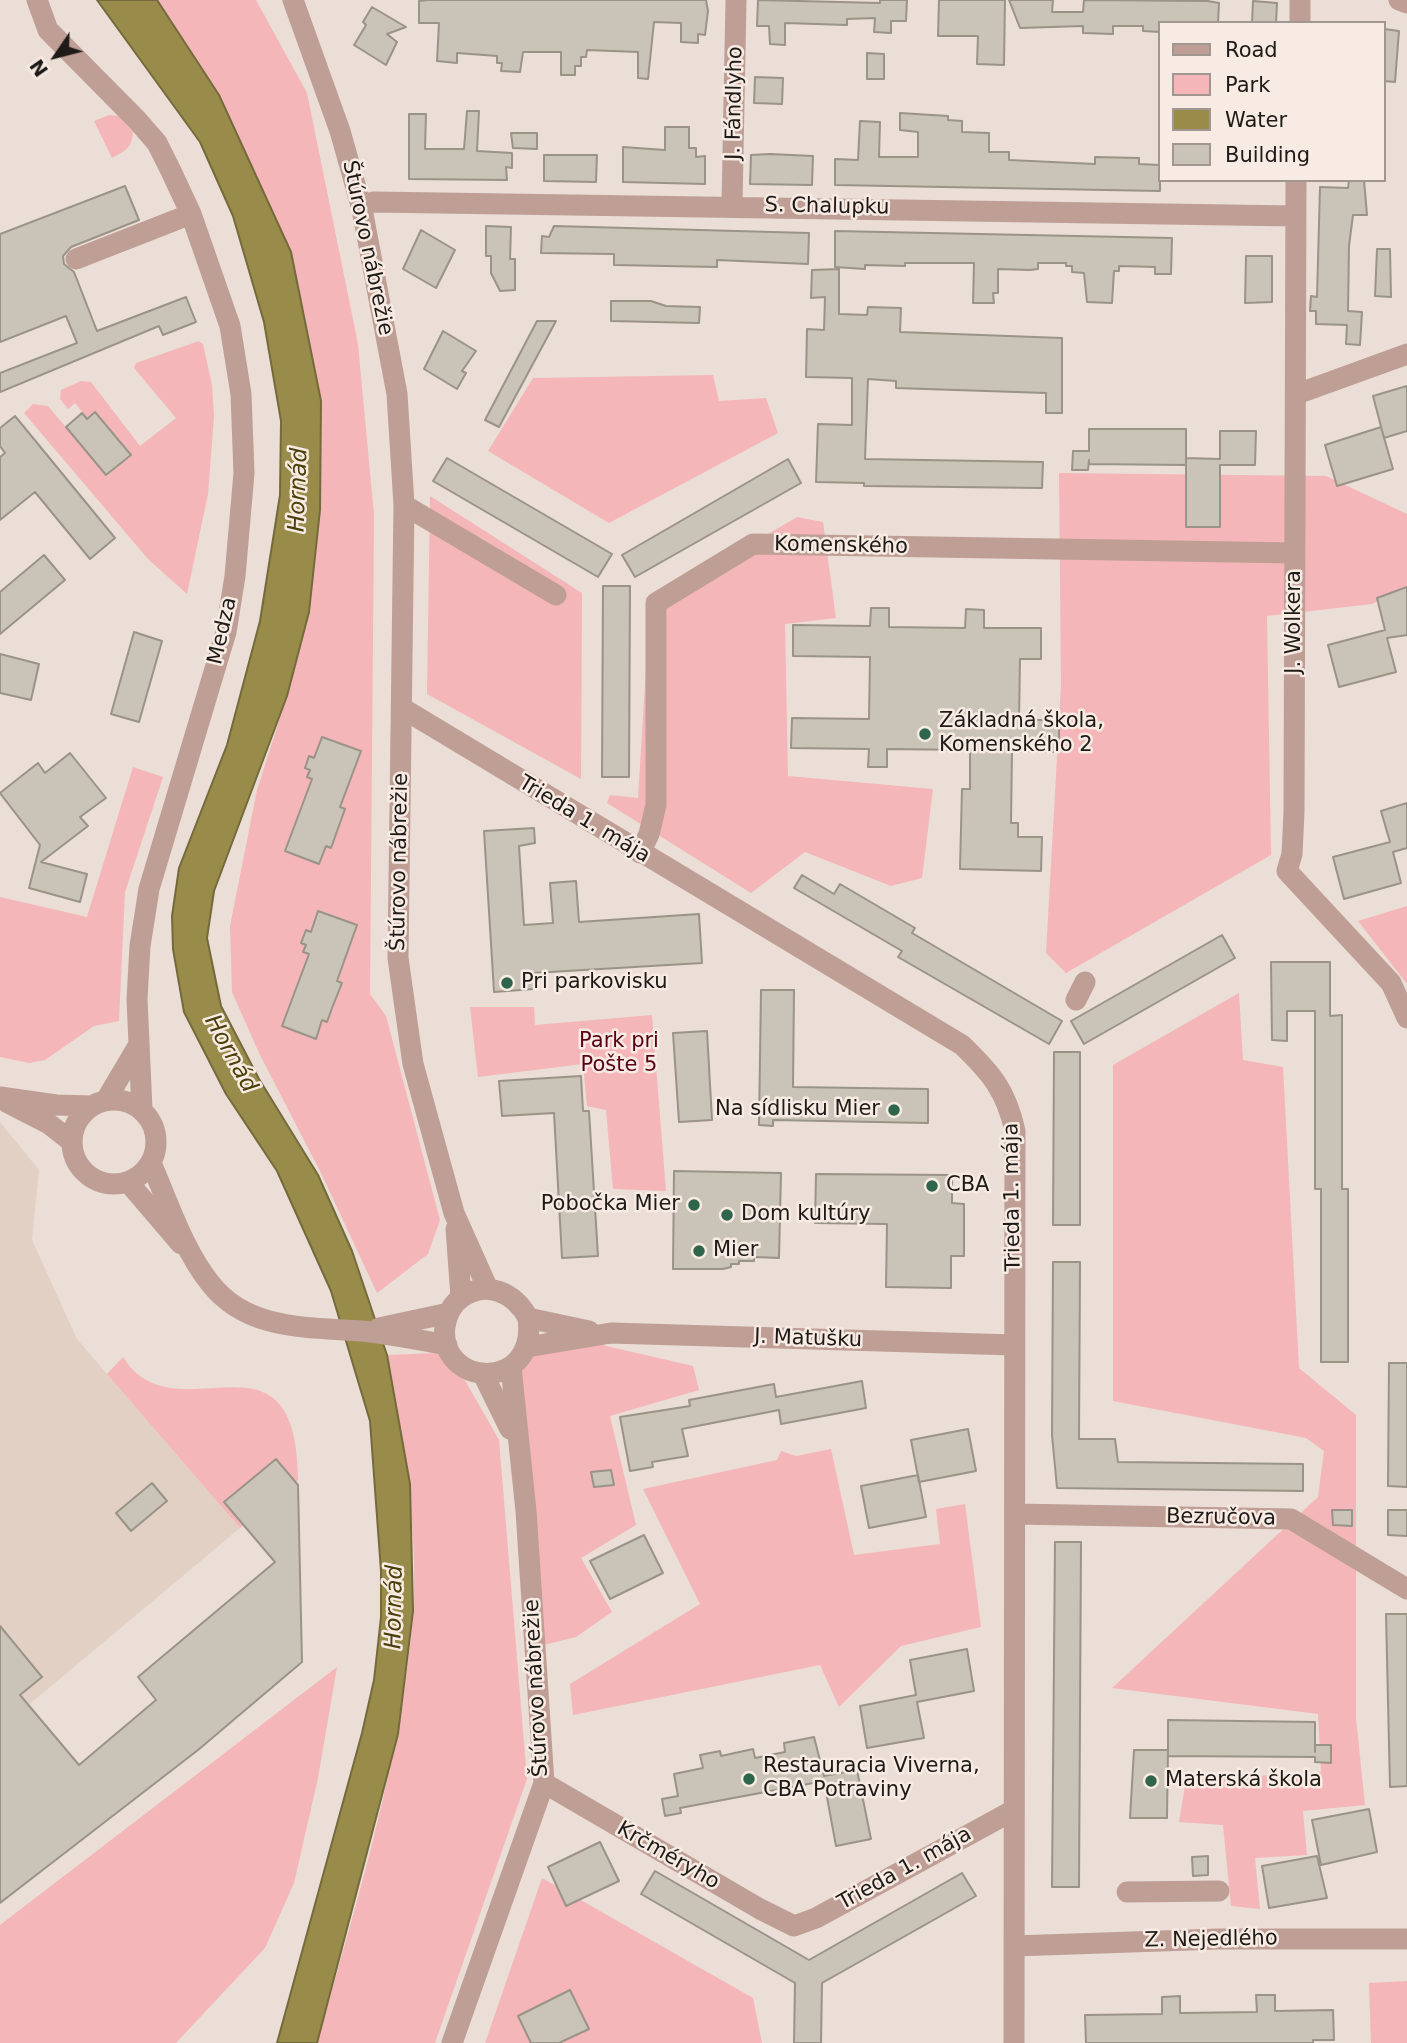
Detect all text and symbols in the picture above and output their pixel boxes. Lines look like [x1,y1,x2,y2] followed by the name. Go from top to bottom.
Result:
[21,21,91,91] north arrow
[1158,21,1386,182] legend
[1225,38,1278,62] text: Road
[721,46,749,160] street label: J. Fándlyho
[25,55,52,81] text: N
[1225,73,1270,97] text: Park
[1225,108,1287,132] text: Water
[1225,143,1310,167] text: Building
[336,158,398,338] street label: Štúrovo nábrežie
[764,193,890,221] street label: S. Chalupku
[284,447,314,533] water label: Hornád
[774,532,908,560] street label: Komenského
[1282,570,1308,674] street label: J. Wolkera
[203,595,243,667] street label: Medza
[939,709,1104,759] place label: Základná škola, Komenského 2
[917,726,933,742] marker: Základná škola, Komenského 2
[514,771,654,869] street label: Trieda 1. mája
[386,773,414,951] street label: Štúrovo nábrežie
[521,970,668,996] place label: Pri parkovisku
[499,975,515,991] marker: Pri parkovisku
[198,1011,262,1097] water label: Hornád
[579,1029,659,1079] park label: Park pri Pošte 5
[715,1097,880,1123] place label: Na sídlisku Mier
[886,1102,902,1118] marker: Na sídlisku Mier
[999,1122,1027,1272] street label: Trieda 1. mája
[946,1173,989,1199] place label: CBA
[924,1178,940,1194] marker: CBA
[541,1192,680,1218] place label: Pobočka Mier
[686,1197,702,1213] marker: Pobočka Mier
[741,1202,870,1228] place label: Dom kultúry
[719,1207,735,1223] marker: Dom kultúry
[713,1238,759,1264] place label: Mier
[691,1243,707,1259] marker: Mier
[754,1325,862,1353] street label: J. Matušku
[1166,1504,1276,1532] street label: Bezručova
[380,1565,410,1649] water label: Hornád
[520,1598,554,1778] street label: Štúrovo nábrežie
[763,1754,980,1804] place label: Restauracia Viverna, CBA Potraviny
[1165,1768,1322,1794] place label: Materská škola
[741,1771,757,1787] marker: Restauracia Viverna, CBA Potraviny
[1143,1773,1159,1789] marker: Materská škola
[612,1817,724,1895] street label: Krčméryho
[834,1822,976,1916] street label: Trieda 1. mája
[1144,1926,1278,1954] street label: Z. Nejedlého

